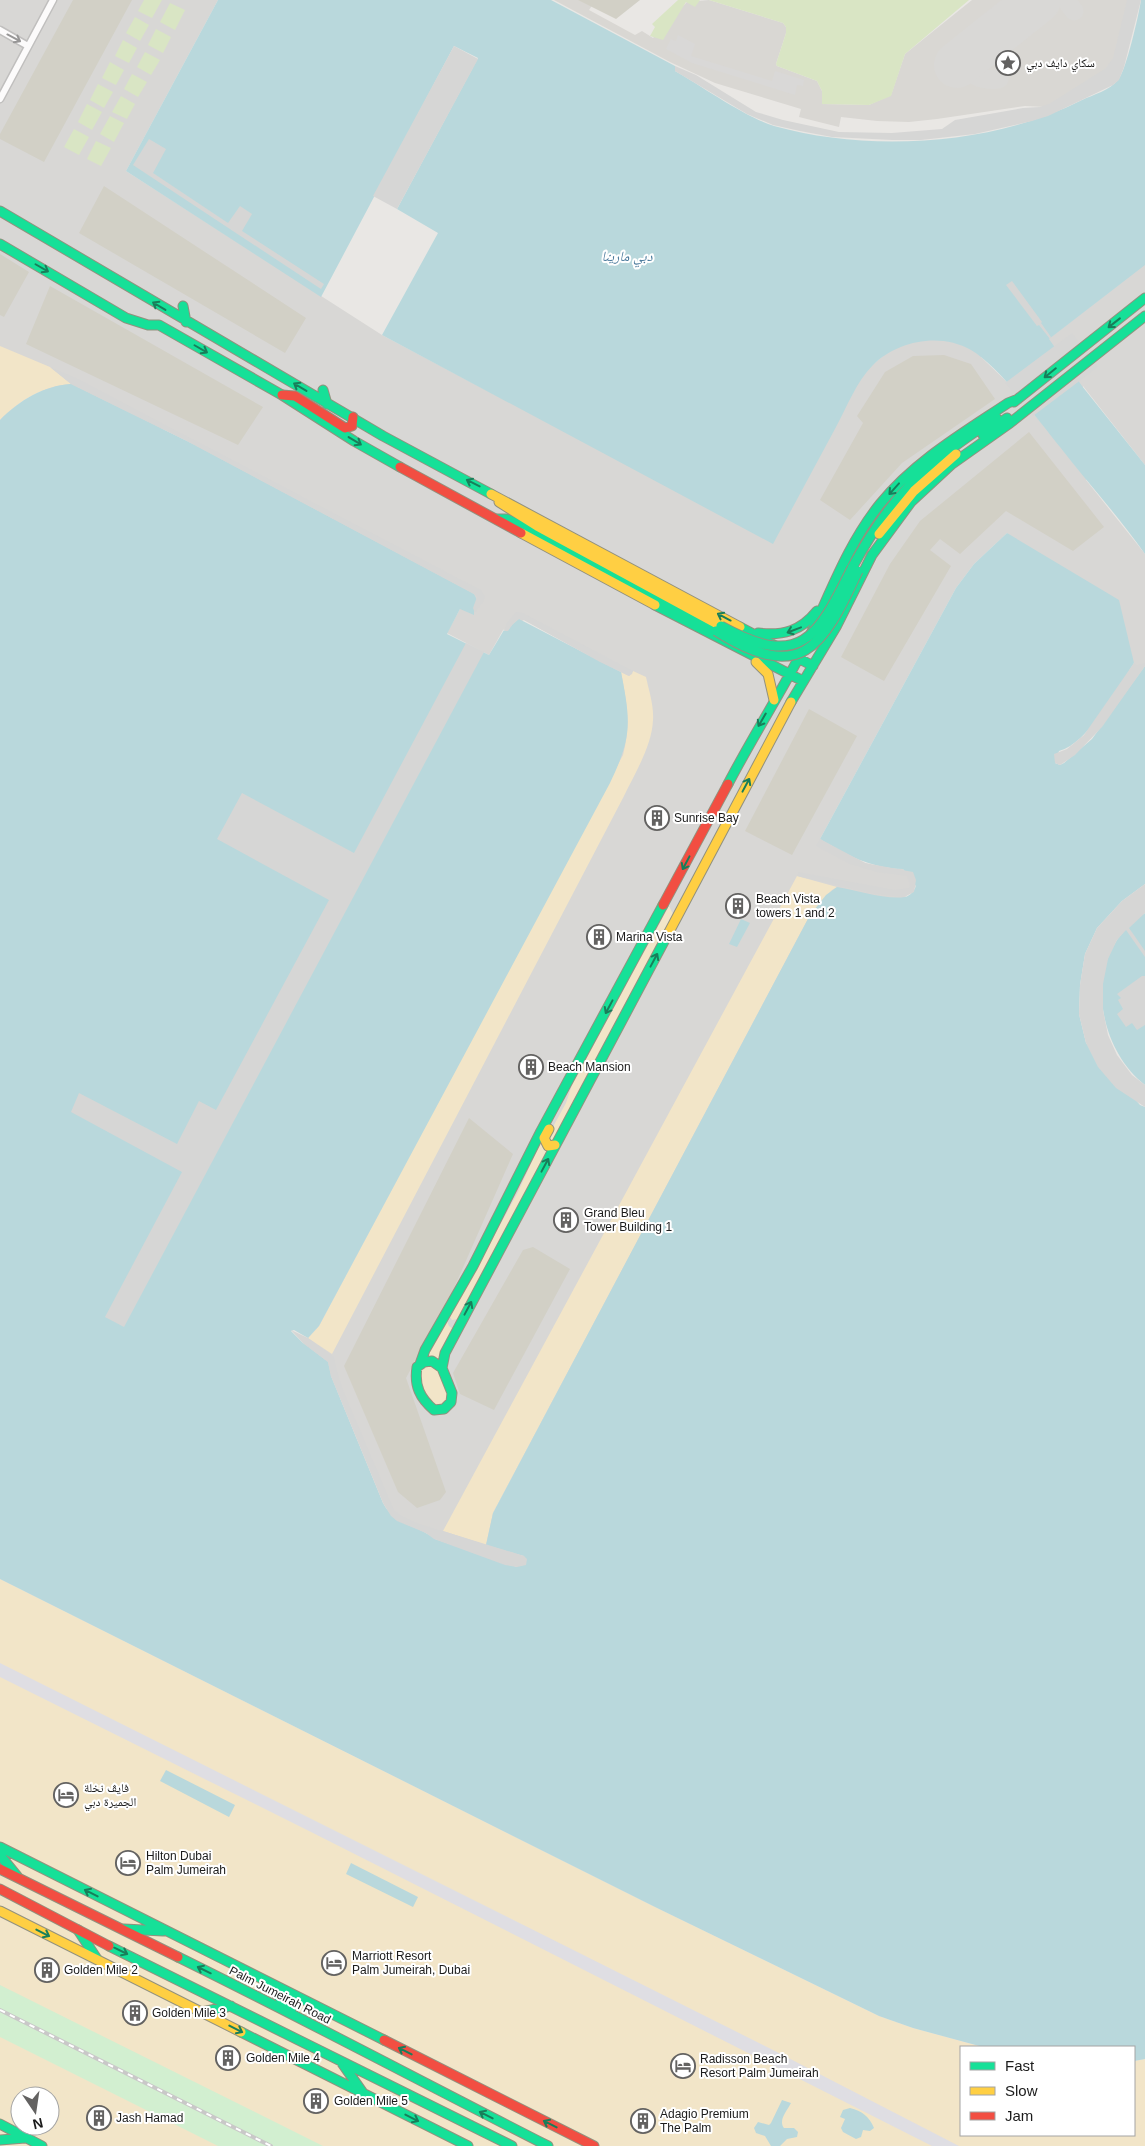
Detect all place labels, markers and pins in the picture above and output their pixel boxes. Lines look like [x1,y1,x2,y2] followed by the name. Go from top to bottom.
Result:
[995,50,1021,76] place icon: سكاي دايف دبي
[1026,56,1095,73] place label: سكاي دايف دبي
[644,805,670,831] building icon: Sunrise Bay
[674,811,739,825] place label: Sunrise Bay
[756,892,835,920] place label: Beach Vista towers 1 and 2
[725,893,751,919] building icon: Beach Vista towers 1 and 2
[586,924,612,950] building icon: Marina Vista
[616,930,683,944] place label: Marina Vista
[518,1054,544,1080] building icon: Beach Mansion
[548,1060,631,1074] place label: Beach Mansion
[584,1206,672,1234] place label: Grand Bleu Tower Building 1
[553,1207,579,1233] building icon: Grand Bleu Tower Building 1
[84,1781,136,1812] place label: فايڤ نخلة الجميرة دبي
[53,1782,79,1808] hotel icon: فايڤ نخلة الجميرة دبي
[146,1849,226,1877] place label: Hilton Dubai Palm Jumeirah
[115,1850,141,1876] hotel icon: Hilton Dubai Palm Jumeirah
[352,1949,470,1977] place label: Marriott Resort Palm Jumeirah, Dubai
[321,1950,347,1976] hotel icon: Marriott Resort Palm Jumeirah, Dubai
[34,1957,60,1983] building icon: Golden Mile 2
[64,1963,138,1977] place label: Golden Mile 2
[122,2000,148,2026] building icon: Golden Mile 3
[152,2006,226,2020] place label: Golden Mile 3
[215,2045,241,2071] building icon: Golden Mile 4
[246,2051,320,2065] place label: Golden Mile 4
[700,2052,819,2080] place label: Radisson Beach Resort Palm Jumeirah
[670,2053,696,2079] hotel icon: Radisson Beach Resort Palm Jumeirah
[303,2088,329,2114] building icon: Golden Mile 5
[334,2094,408,2108] place label: Golden Mile 5
[86,2105,112,2131] building icon: Jash Hamad
[660,2107,749,2135] place label: Adagio Premium The Palm
[630,2108,656,2134] building icon: Adagio Premium The Palm
[116,2111,183,2125] place label: Jash Hamad

